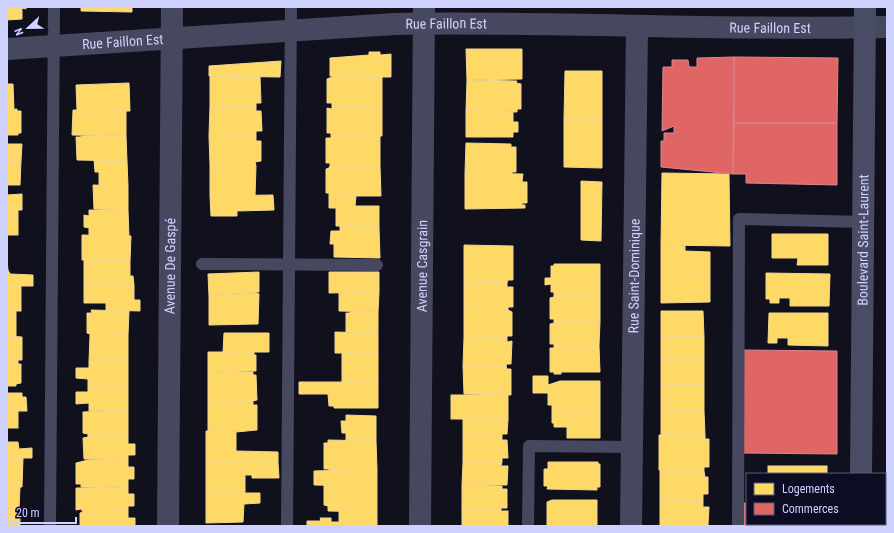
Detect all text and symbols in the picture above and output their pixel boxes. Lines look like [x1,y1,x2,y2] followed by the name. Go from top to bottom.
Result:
[8,8,48,48] north arrow
[405,15,487,32] street label: Rue Faillon Est
[729,19,811,36] street label: Rue Faillon Est
[12,26,26,37] text: N
[82,31,164,52] street label: Rue Faillon Est
[854,174,872,306] street label: Boulevard Saint-Laurent
[162,217,178,314] street label: Avenue De Gaspé
[625,218,643,334] street label: Rue Saint-Dominique
[414,220,430,312] street label: Avenue Casgrain
[746,473,886,525] legend
[782,482,835,496] text: Logements
[10,499,76,525] scale bar
[782,502,839,516] text: Commerces
[16,506,40,520] text: 20 m

